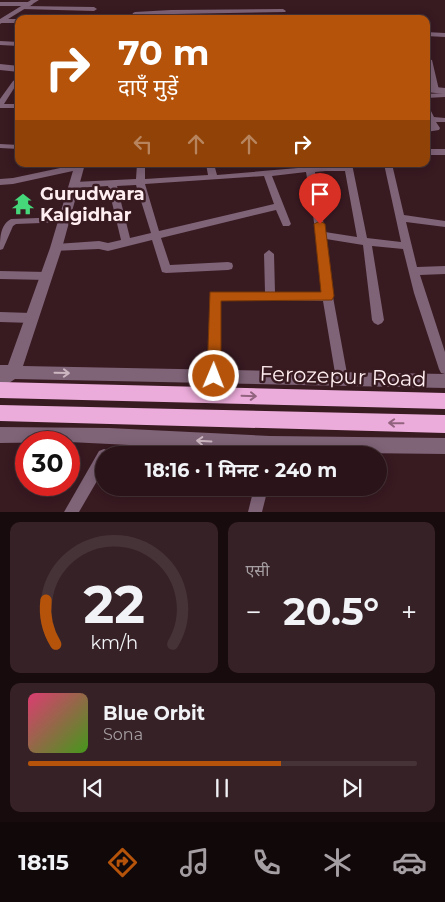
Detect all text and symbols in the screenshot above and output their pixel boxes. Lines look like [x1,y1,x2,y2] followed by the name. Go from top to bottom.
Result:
[118,31,209,74] text: 70 m
[35,35,100,100] icon: right
[118,74,178,101] text: दाएँ मुड़ें
[129,130,157,158] icon: left
[182,130,210,158] icon: ahead
[235,130,263,158] icon: ahead
[288,130,316,158] icon: right
[299,173,341,224] pin
[306,180,334,208] icon: arrive
[40,183,145,226] place label: Gurudwara Kalgidhar
[10,191,36,217] temple icon: Gurudwara Kalgidhar
[187,349,239,401] position arrow
[259,361,427,391] street label: Ferozepur Road
[54,368,70,378] one-way arrow
[240,391,257,401] one-way arrow
[389,418,405,428] one-way arrow
[15,431,80,496] speed limit sign: 30
[196,436,212,445] one-way arrow
[145,459,337,482] text: 18:16 · 1 मिनट · 240 m
[246,561,269,580] text: एसी
[83,573,144,636] text: 22
[283,588,379,635] text: 20.5°
[246,595,262,629] text: −
[401,595,417,629] text: +
[90,632,138,653] text: km/h
[103,702,205,725] text: Blue Orbit
[103,725,143,744] text: Sona
[79,774,107,802] icon: previous
[208,774,236,802] icon: pause
[338,774,366,802] icon: next
[105,845,140,880] icon: directions
[177,845,212,880] icon: music
[249,845,284,880] icon: phone
[320,845,355,880] icon: climate
[392,845,427,880] icon: car
[18,849,69,876] text: 18:15

